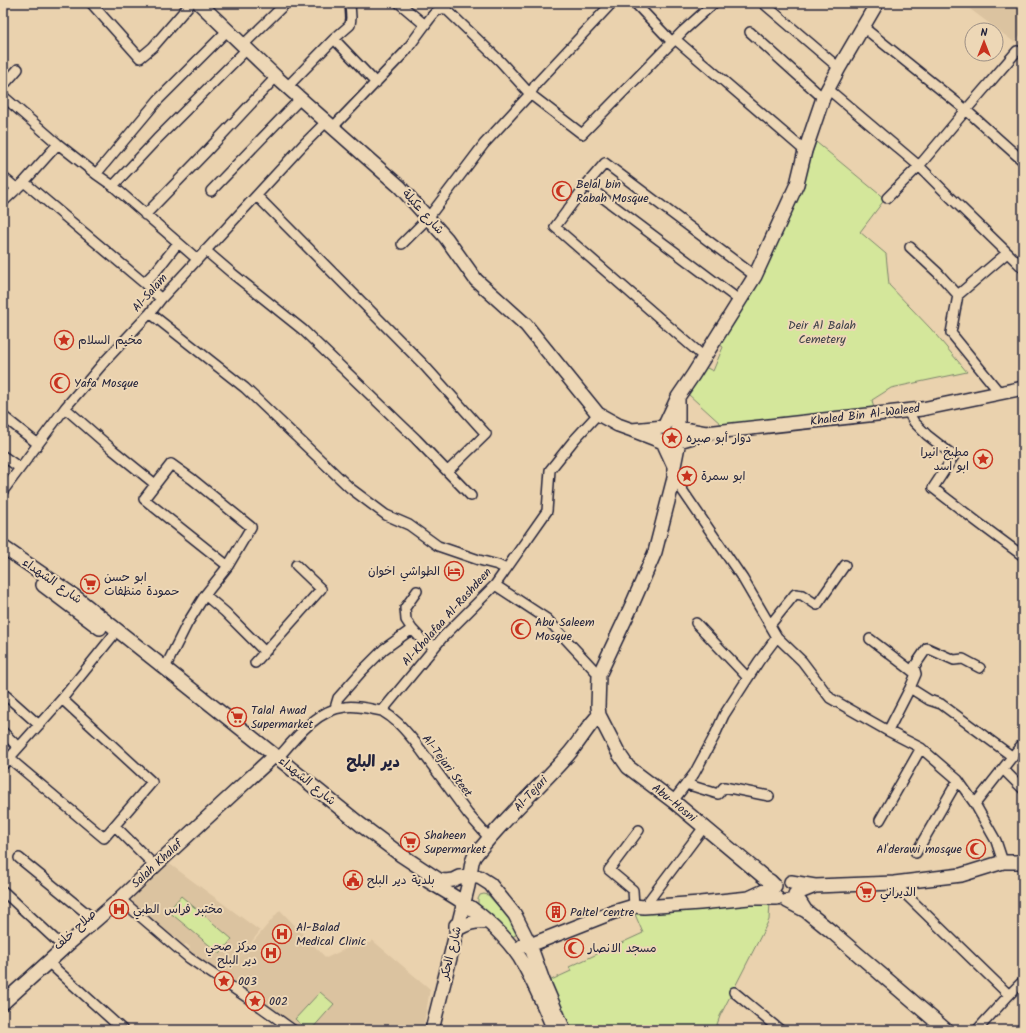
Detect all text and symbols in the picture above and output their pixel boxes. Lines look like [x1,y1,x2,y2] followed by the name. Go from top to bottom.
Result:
[964,22,1004,62] north arrow
[981,24,988,42] text: N
[576,175,649,208] place label: Belal bin Rabah Mosque
[551,180,573,202] mosque icon: Belal bin Rabah Mosque
[397,185,449,239] street label: شارع عكيلة
[128,269,173,317] street label: Al-Salam
[788,316,856,349] park label: Deir Al Balah Cemetery
[53,329,75,351] place icon: مخيم السلام
[78,331,143,350] place label: مخيم السلام
[49,372,71,394] mosque icon: Yafa Mosque
[74,374,139,393] place label: Yafa Mosque
[809,399,922,431] street label: Khaled Bin Al-Waleed
[661,427,683,449] place icon: دوار أبو صبره
[686,429,751,448] place label: دوار أبو صبره
[920,443,969,476] place label: مطبخ انيرا ابو اسد
[972,448,994,470] place icon: مطبخ انيرا ابو اسد
[676,465,698,487] place icon: ابو سمرة
[701,467,746,486] place label: ابو سمرة
[18,553,86,609] street label: شارع الشهداء
[443,560,465,582] hotel icon: الطواشي اخوان
[368,562,440,582] place label: الطواشي اخوان
[397,563,497,671] street label: Al-Kholafaa Al-Rashdeen
[104,568,179,601] place label: ابو حسن حمودة منظفات
[79,573,101,595] supermarket icon: ابو حسن حمودة منظفات
[535,613,595,646] place label: Abu Saleem Mosque
[510,618,532,640] mosque icon: Abu Saleem Mosque
[251,701,313,734] place label: Talal Awad Supermarket
[226,706,248,728] supermarket icon: Talal Awad Supermarket
[417,731,477,802] street label: Al-Tejari Steet
[346,750,400,775] district label: دير البلح
[274,752,340,810] street label: شارع الشهداء
[509,771,553,816] street label: Al-Tejari
[648,779,701,828] street label: Abu-Hosni
[424,826,486,859] place label: Shaheen Supermarket
[399,831,421,853] supermarket icon: Shaheen Supermarket
[127,834,188,893] street label: Salah Khalaf
[965,838,987,860] mosque icon: Al'derawi mosque
[876,840,963,859] place label: Al'derawi mosque
[342,869,364,891] public building icon: بلدية دير البلح
[367,871,435,890] place label: بلدية دير البلح
[855,881,877,903] supermarket icon: الديراني
[880,883,916,903] place label: الديراني
[108,898,130,920] hospital icon: مختبر فراس الطبي
[133,900,223,920] place label: مختبر فراس الطبي
[545,901,567,923] building icon: Paltel centre
[570,903,635,922] place label: Paltel centre
[49,905,101,955] street label: صلاح خلف
[296,918,366,951] place label: Al-Balad Medical Clinic
[271,923,293,945] hospital icon: Al-Balad Medical Clinic
[435,924,467,983] street label: شارع الحكر
[205,937,257,970] place label: مركز صحي دير البلح
[563,937,585,959] mosque icon: مسجد الانصار
[587,939,657,958] place label: مسجد الانصار
[260,942,282,964] hospital icon: مركز صحي دير البلح
[213,970,235,992] place icon: 003
[238,972,257,991] place label: 003
[244,990,266,1012] place icon: 002
[269,992,288,1011] place label: 002

